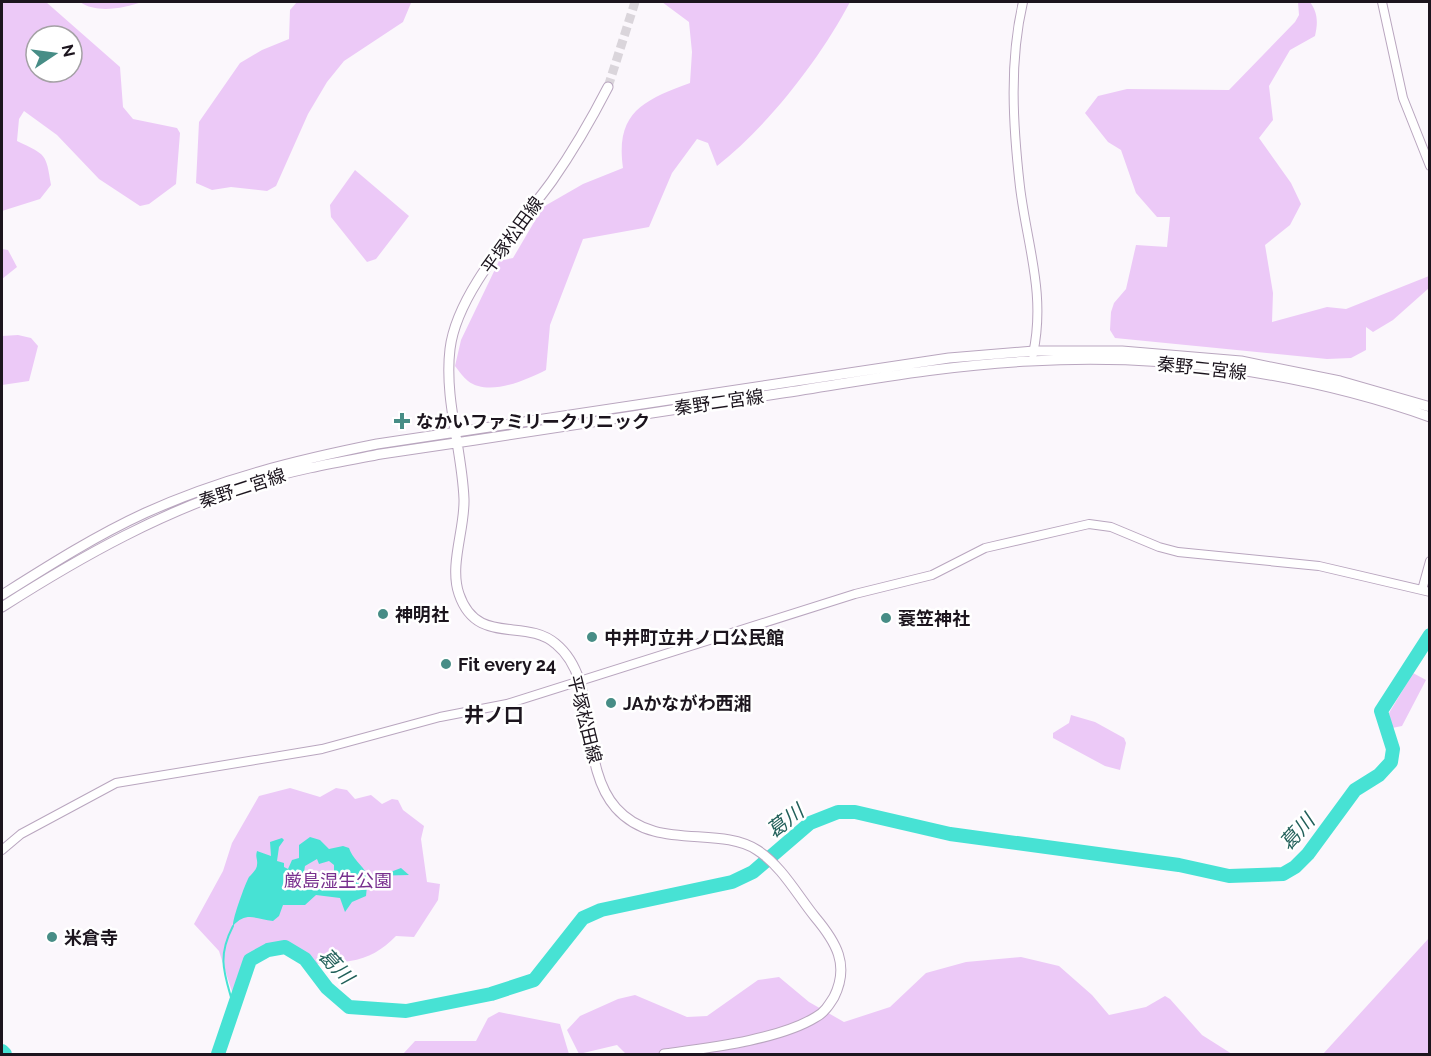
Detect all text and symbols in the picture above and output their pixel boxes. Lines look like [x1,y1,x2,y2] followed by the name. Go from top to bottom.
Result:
[24,24,84,84] north arrow
[57,43,79,59] text: N
[477,192,547,278] street label: 平塚松田線
[1156,353,1248,383] street label: 秦野二宮線
[673,385,765,419] street label: 秦野二宮線
[416,411,650,432] place label: なかいファミリークリニック
[393,412,411,430] marker: なかいファミリークリニック
[196,464,288,512] street label: 秦野二宮線
[395,604,449,625] place label: 神明社
[376,607,390,621] marker: 神明社
[898,608,970,629] place label: 蓑笠神社
[879,611,893,625] marker: 蓑笠神社
[604,627,784,648] place label: 中井町立井ノ口公民館
[585,630,599,644] marker: 中井町立井ノ口公民館
[458,654,556,675] place label: Fit every 24
[439,657,453,671] marker: Fit every 24
[564,673,606,765] street label: 平塚松田線
[623,693,752,714] place label: JAかながわ西湘
[604,696,618,710] marker: JAかながわ西湘
[464,703,524,727] district label: 井ノ口
[762,798,810,843] water label: 葛川
[1275,808,1321,855] water label: 葛川
[284,870,392,891] park label: 厳島湿生公園
[64,927,118,948] place label: 米倉寺
[45,930,59,944] marker: 米倉寺
[314,943,360,990] water label: 葛川

